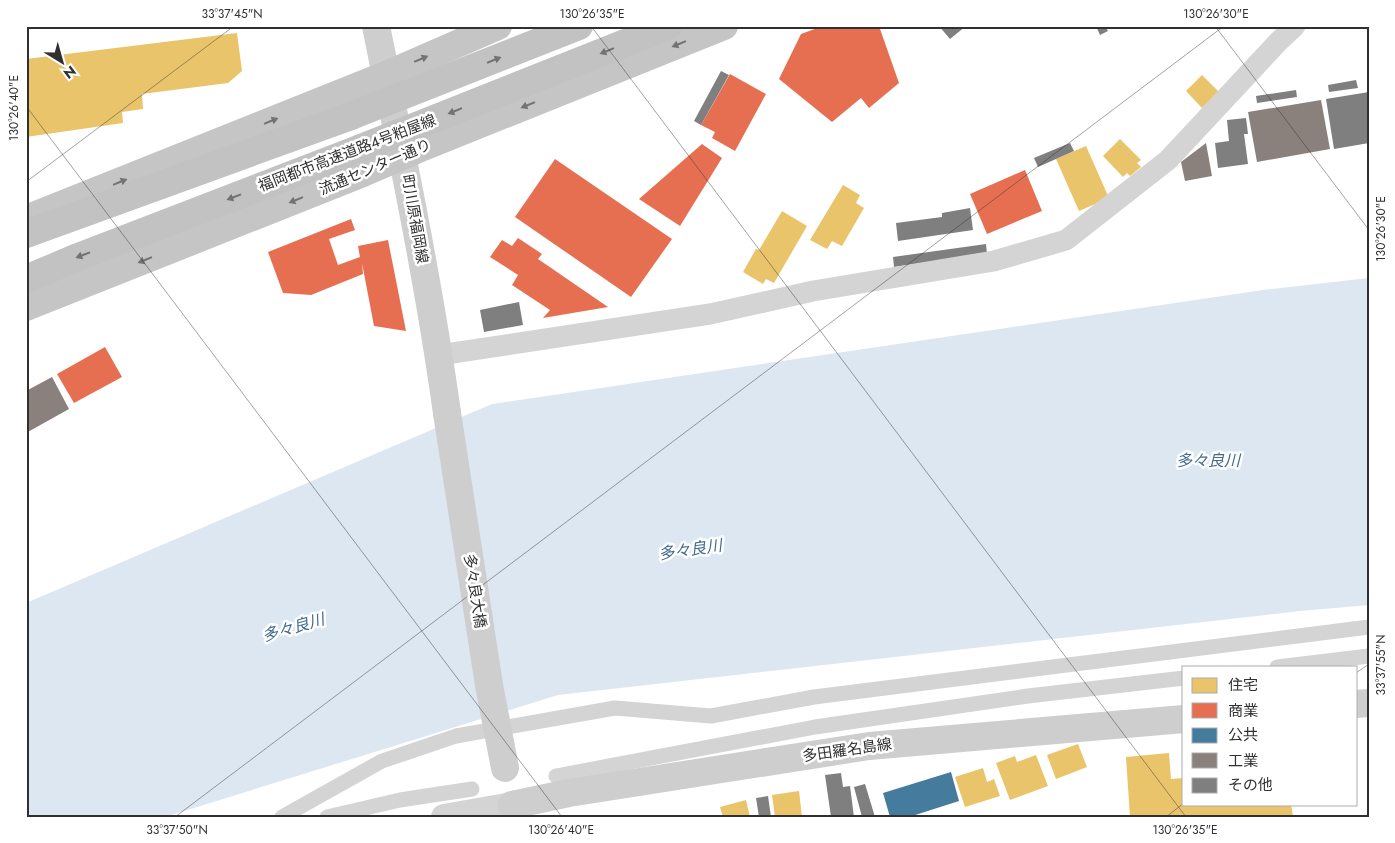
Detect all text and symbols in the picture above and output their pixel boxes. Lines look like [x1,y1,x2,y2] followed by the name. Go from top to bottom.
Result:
[201,5,263,23] text: 33°37'45"N
[559,5,625,23] text: 130°26'35"E
[1183,5,1249,23] text: 130°26'30"E
[38,38,88,88] north arrow
[671,41,686,49] one-way arrow
[599,48,614,55] one-way arrow
[414,55,428,63] one-way arrow
[487,55,502,63] one-way arrow
[59,61,80,84] text: N
[5,75,23,141] text: 130°26'40"E
[520,101,535,109] one-way arrow
[448,107,463,115] one-way arrow
[255,109,439,197] street label: 福岡都市高速道路4号粕屋線
[264,116,278,124] one-way arrow
[315,133,435,201] street label: 流通センター通り
[396,173,434,265] street label: 町川原福岡線
[113,177,127,185] one-way arrow
[226,193,241,201] one-way arrow
[1372,196,1390,262] text: 130°26'30"E
[289,197,304,204] one-way arrow
[75,251,90,259] one-way arrow
[138,256,152,264] one-way arrow
[1176,449,1242,472] water label: 多々良川
[657,533,725,565] water label: 多々良川
[458,552,492,630] street label: 多々良大橋
[259,607,329,647] water label: 多々良川
[1372,635,1390,695] text: 33°37'55"N
[1182,666,1358,806] legend
[1228,674,1258,696] text: 住宅
[1228,700,1258,722] text: 商業
[1228,724,1258,746] text: 公共
[801,733,893,767] street label: 多田羅名島線
[1228,750,1258,772] text: 工業
[1228,774,1273,796] text: その他
[146,821,208,839] text: 33°37'50"N
[528,821,594,839] text: 130°26'40"E
[1152,821,1218,839] text: 130°26'35"E

